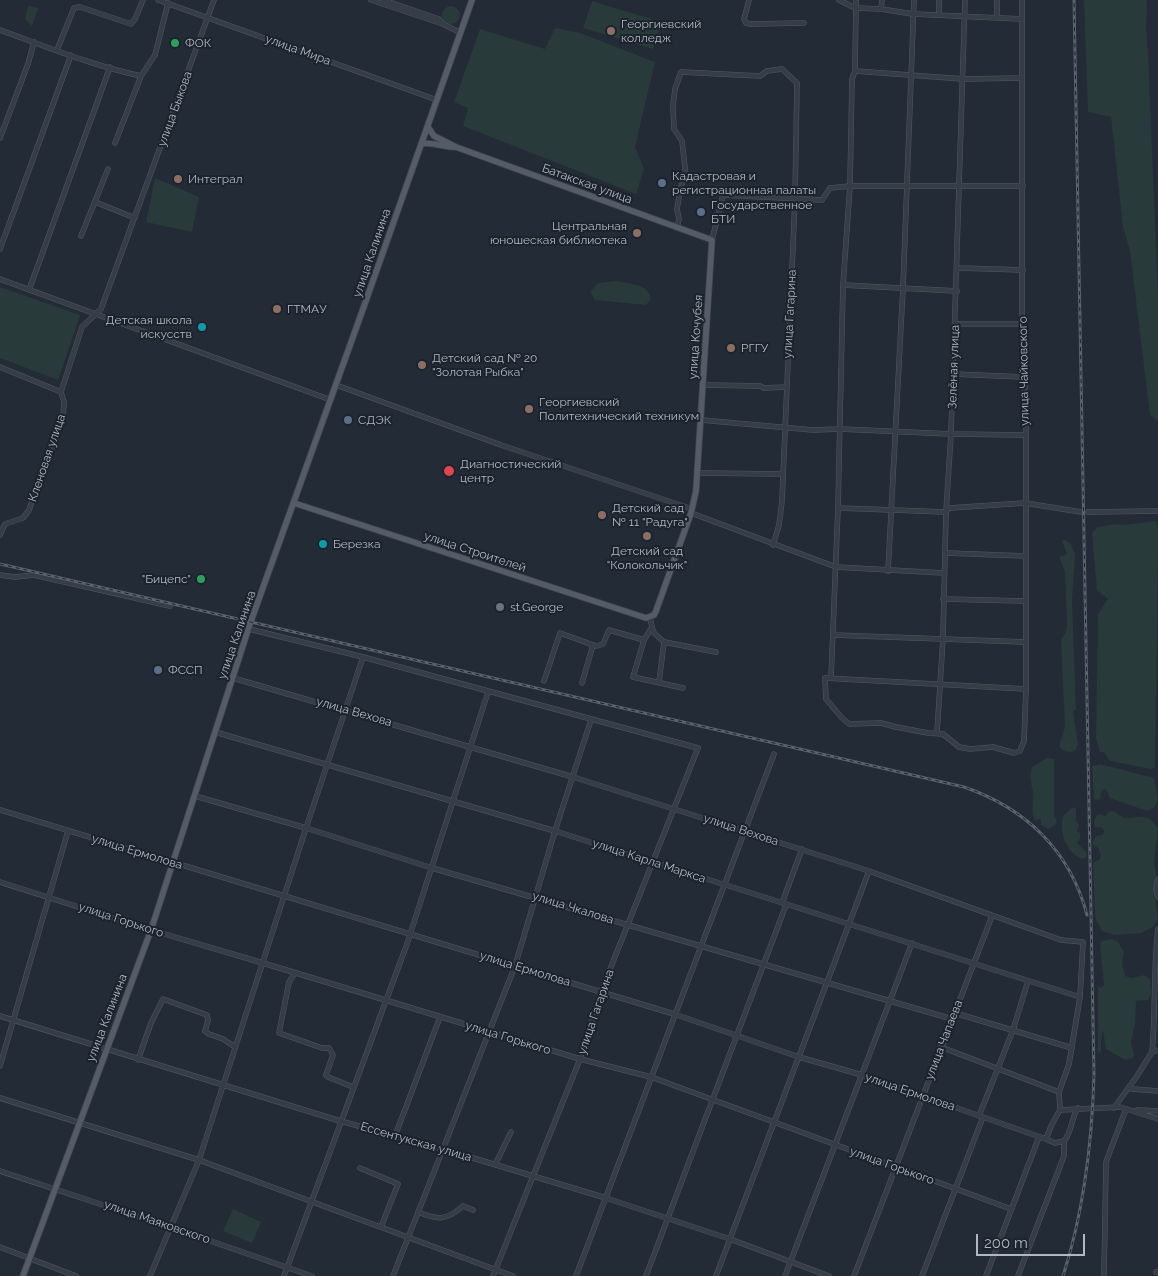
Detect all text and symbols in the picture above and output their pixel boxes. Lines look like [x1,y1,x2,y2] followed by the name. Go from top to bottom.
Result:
[621,17,701,45] place label: Георгиевский колледж
[605,25,617,37] marker: Георгиевский колледж
[263,32,333,68] street label: улица Мира
[185,36,211,50] place label: ФОК
[169,37,181,49] marker: ФОК
[155,69,195,149] street label: улица Быкова
[540,161,634,207] street label: Батакская улица
[672,169,816,197] place label: Кадастровая и регистрационная палаты
[188,172,243,186] place label: Интеграл
[172,173,184,185] marker: Интеграл
[656,177,668,189] marker: Кадастровая и регистрационная палаты
[711,198,812,226] place label: Государственное БТИ
[695,206,707,218] marker: Государственное БТИ
[350,207,394,299] street label: улица Калинина
[490,219,627,247] place label: Центральная юношеская библиотека
[631,227,643,239] marker: Центральная юношеская библиотека
[780,269,800,359] street label: улица Гагарина
[686,294,706,380] street label: улица Кочубея
[287,302,327,316] place label: ГТМАУ
[271,303,283,315] marker: ГТМАУ
[106,313,192,341] place label: Детская школа искусств
[1016,316,1032,426] street label: улица Чайковского
[196,321,208,333] marker: Детская школа искусств
[945,325,963,409] street label: Зелёная улица
[741,341,768,355] place label: РГГУ
[725,342,737,354] marker: РГГУ
[432,351,537,379] place label: Детский сад № 20 "Золотая Рыбка"
[416,359,428,371] marker: Детский сад № 20 "Золотая Рыбка"
[539,395,699,423] place label: Георгиевский Политехнический техникум
[523,403,535,415] marker: Георгиевский Политехнический техникум
[25,412,69,504] street label: Кленовая улица
[358,413,391,427] place label: СДЭК
[342,414,354,426] marker: СДЭК
[460,457,561,485] place label: Диагностический центр
[442,464,456,478] marker: Диагностический центр
[612,501,688,529] place label: Детский сад № 11 "Радуга"
[596,509,608,521] marker: Детский сад № 11 "Радуга"
[422,529,528,575] street label: улица Строителей
[641,530,653,542] marker: Детский сад "Колокольчик"
[333,537,381,551] place label: Березка
[317,538,329,550] marker: Березка
[607,544,687,572] place label: Детский сад "Колокольчик"
[142,572,191,586] place label: "Бицепс"
[195,573,207,585] marker: "Бицепс"
[215,589,259,681] street label: улица Калинина
[510,600,563,614] place label: st.George
[494,601,506,613] marker: st.George
[168,663,203,677] place label: ФССП
[152,664,164,676] marker: ФССП
[314,694,394,730] street label: улица Вехова
[702,811,780,849] street label: улица Вехова
[90,831,184,873] street label: улица Ермолова
[590,836,708,886] street label: улица Карла Маркса
[531,889,615,927] street label: улица Чкалова
[77,899,165,941] street label: улица Горького
[478,948,572,990] street label: улица Ермолова
[575,967,617,1057] street label: улица Гагарина
[84,972,130,1064] street label: улица Калинина
[922,998,966,1082] street label: улица Чапаева
[464,1018,552,1058] street label: улица Горького
[863,1070,957,1114] street label: улица Ермолова
[359,1119,473,1165] street label: Ессентукская улица
[848,1144,936,1188] street label: улица Горького
[102,1197,212,1247] street label: улица Маяковского
[978,1224,1087,1256] scale bar
[984,1234,1028,1252] text: 200 m

